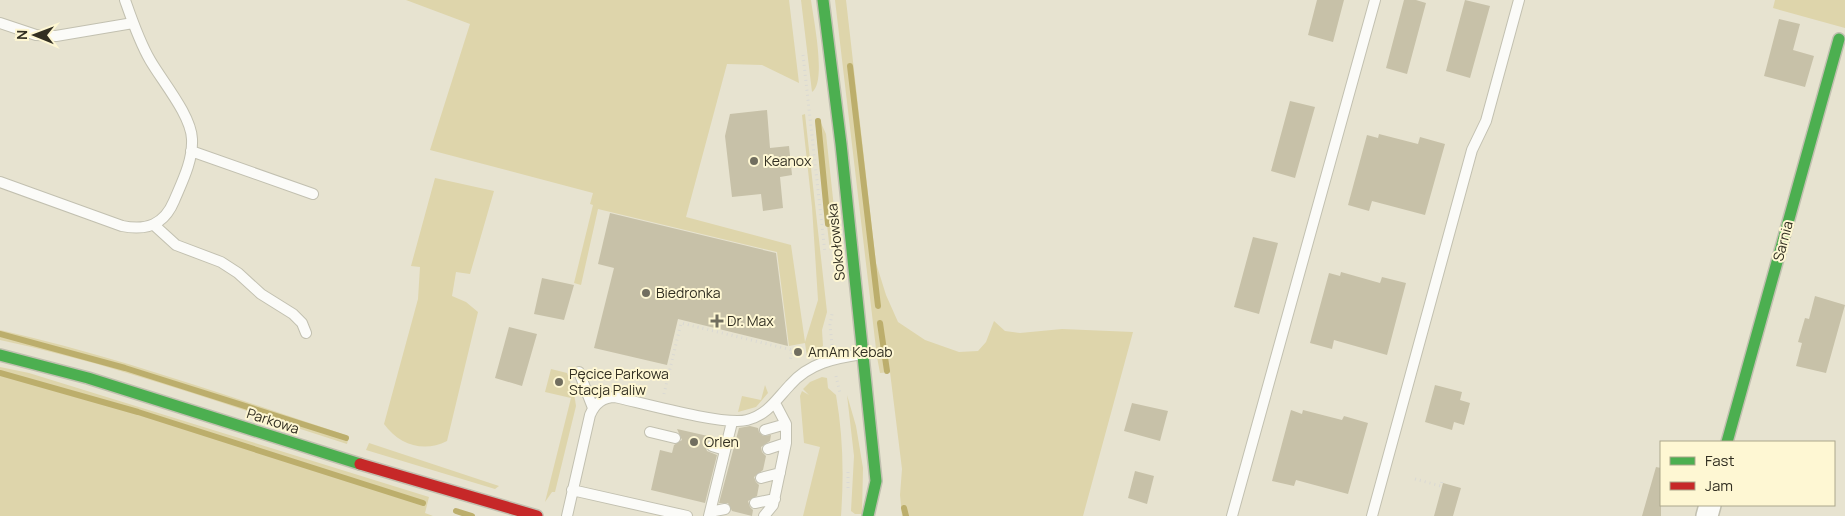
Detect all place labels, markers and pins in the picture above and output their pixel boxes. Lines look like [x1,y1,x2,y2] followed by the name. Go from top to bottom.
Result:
[764,151,812,170] place label: Keanox
[748,155,760,167] marker: Keanox
[656,283,721,302] place label: Biedronka
[640,287,652,299] marker: Biedronka
[727,311,774,330] place label: Dr. Max
[711,315,723,327] marker: Dr. Max
[808,342,893,361] place label: AmAm Kebab
[792,346,804,358] marker: AmAm Kebab
[569,364,669,399] place label: Pęcice Parkowa Stacja Paliw
[553,376,565,388] marker: Pęcice Parkowa Stacja Paliw
[704,432,739,451] place label: Orlen
[688,436,700,448] marker: Orlen

